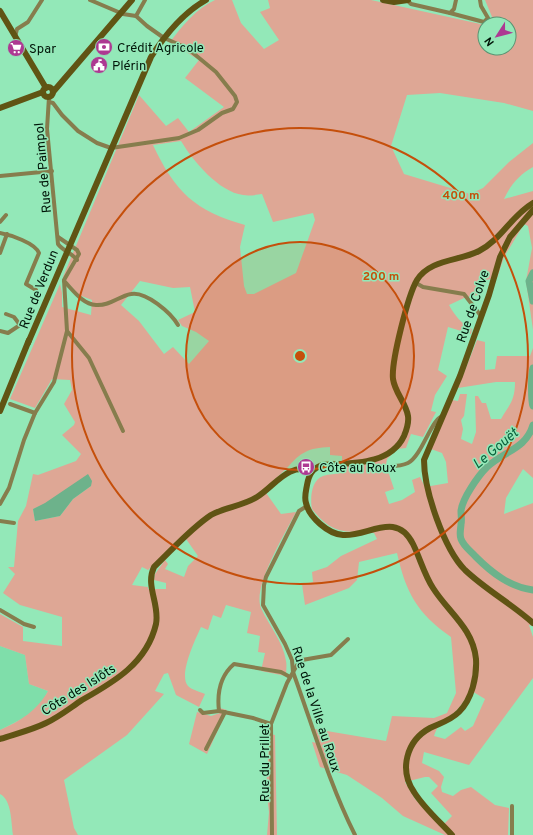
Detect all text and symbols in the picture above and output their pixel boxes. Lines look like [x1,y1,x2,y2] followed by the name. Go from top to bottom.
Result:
[477,16,517,56] north arrow
[482,34,498,49] text: N
[94,37,114,57] bank icon: Crédit Agricole
[6,38,26,58] supermarket icon: Spar
[117,41,204,57] place label: Crédit Agricole
[29,42,56,58] place label: Spar
[89,55,109,75] public building icon: Plérin
[112,59,146,75] place label: Plérin
[32,122,56,214] street label: Rue de Paimpol
[442,188,480,204] text: 400 m
[17,248,63,332] street label: Rue de Verdun
[454,268,494,345] street label: Rue de Colve
[363,269,399,285] text: 200 m
[293,349,307,363] centre of rings
[470,424,523,473] water label: Le Gouët
[296,457,316,477] bus stop icon: Côte au Roux
[319,461,396,477] place label: Côte au Roux
[287,645,343,775] street label: Rue de la Ville au Roux
[39,662,119,720] street label: Côte des Islôts
[258,724,274,802] street label: Rue du Prillet

